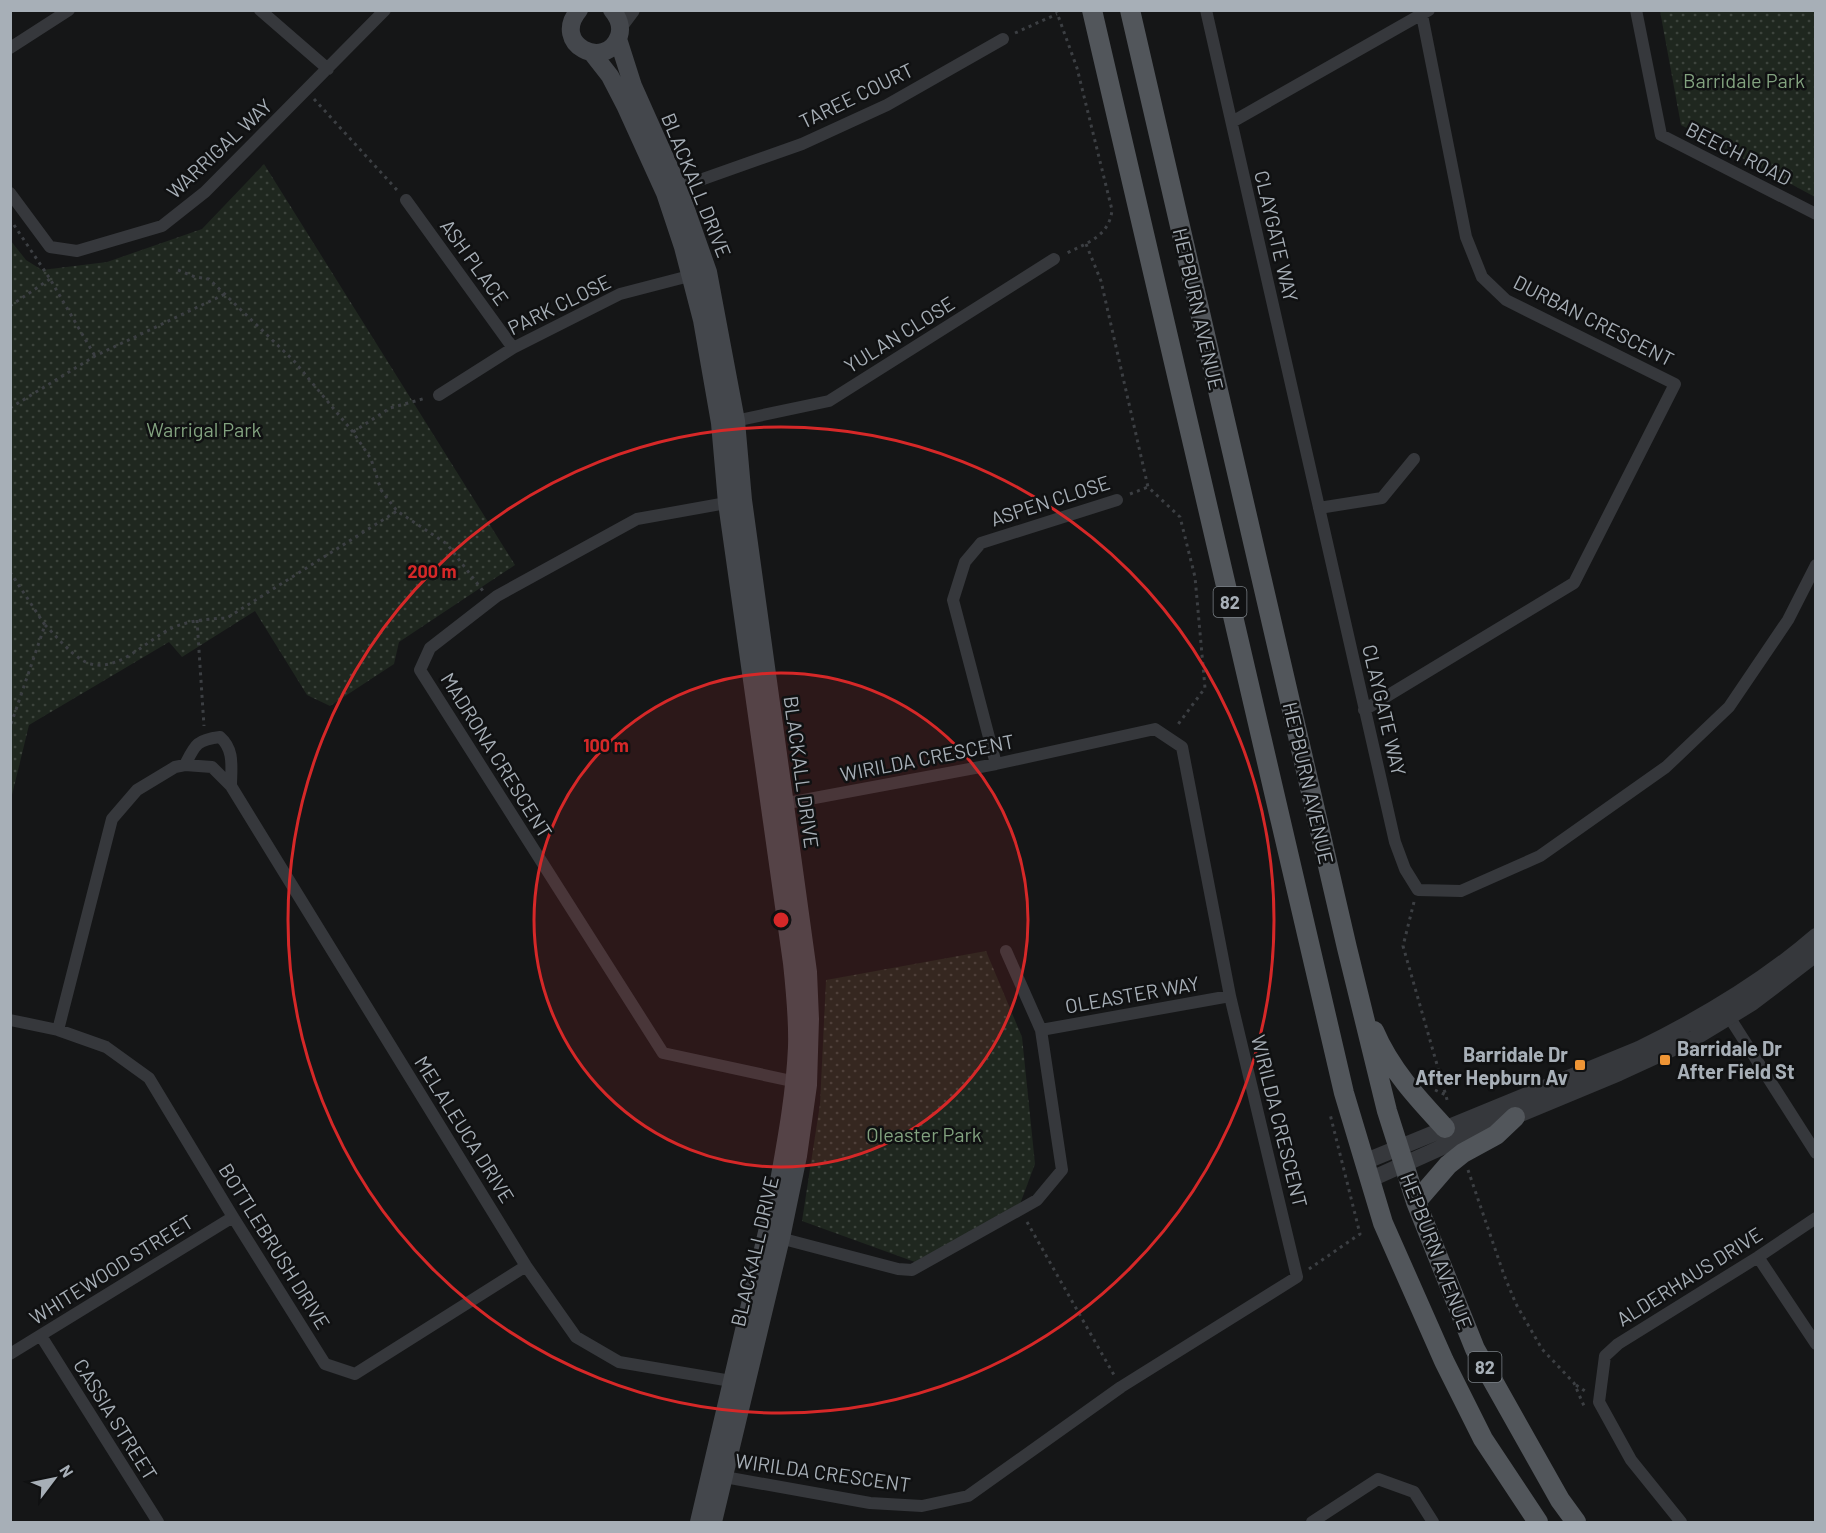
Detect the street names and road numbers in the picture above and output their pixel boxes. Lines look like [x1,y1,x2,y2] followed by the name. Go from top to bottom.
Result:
[795,57,917,133] street label: TAREE COURT
[161,93,277,203] street label: WARRIGAL WAY
[657,109,737,261] street label: BLACKALL DRIVE
[1682,116,1796,190] street label: BEECH ROAD
[1250,168,1304,304] street label: CLAYGATE WAY
[436,214,514,310] street label: ASH PLACE
[1169,226,1229,392] street label: HEPBURN AVENUE
[504,269,614,339] street label: PARK CLOSE
[1510,269,1678,371] street label: DURBAN CRESCENT
[839,290,959,378] street label: YULAN CLOSE
[987,469,1113,531] street label: ASPEN CLOSE
[1214,587,1246,617] road number: 82
[1358,642,1412,778] street label: CLAYGATE WAY
[436,668,558,842] street label: MADRONA CRESCENT
[779,694,825,850] street label: BLACKALL DRIVE
[1279,700,1339,866] street label: HEPBURN AVENUE
[838,728,1016,786] street label: WIRILDA CRESCENT
[1063,970,1201,1018] street label: OLEASTER WAY
[1247,1032,1313,1210] street label: WIRILDA CRESCENT
[410,1051,520,1207] street label: MELALEUCA DRIVE
[214,1159,336,1333] street label: BOTTLEBRUSH DRIVE
[1396,1169,1478,1333] street label: HEPBURN AVENUE
[725,1173,783,1329] street label: BLACKALL DRIVE
[25,1209,197,1329] street label: WHITEWOOD STREET
[1612,1221,1766,1331] street label: ALDERHAUS DRIVE
[1468,1352,1502,1382] road number: 82
[69,1354,163,1484] street label: CASSIA STREET
[734,1448,912,1496] street label: WIRILDA CRESCENT

